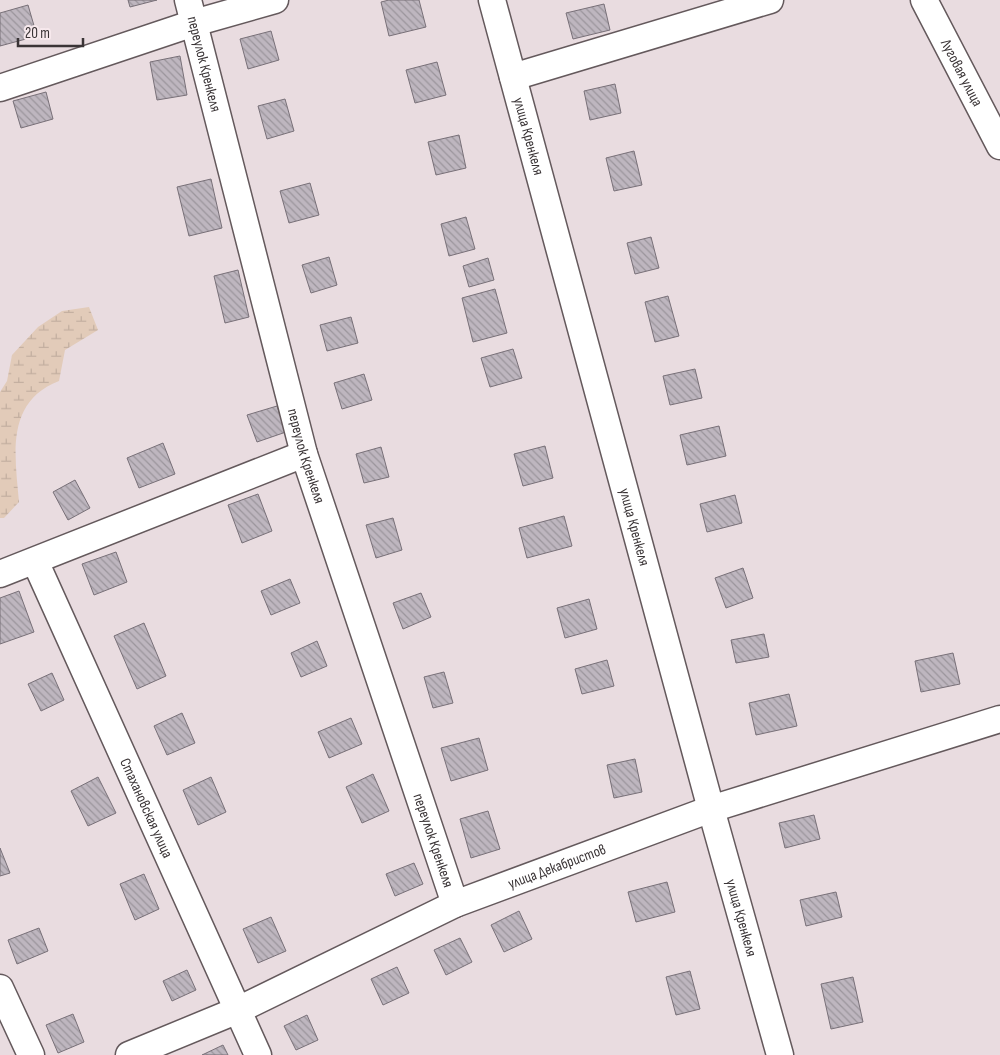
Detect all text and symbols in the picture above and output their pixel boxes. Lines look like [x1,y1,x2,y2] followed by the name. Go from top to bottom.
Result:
[183,14,225,114] street label: переулок Кренкеля
[18,15,82,47] scale bar
[25,24,50,43] text: 20 m
[936,35,987,110] street label: Луговая улица
[509,95,548,177] street label: улица Кренкеля
[283,407,329,506] street label: переулок Кренкеля
[615,486,654,568] street label: улица Кренкеля
[115,755,177,861] street label: Стахановская улица
[409,791,458,890] street label: переулок Кренкеля
[505,840,609,894] street label: улица Декабристов
[721,877,761,959] street label: улица Кренкеля

